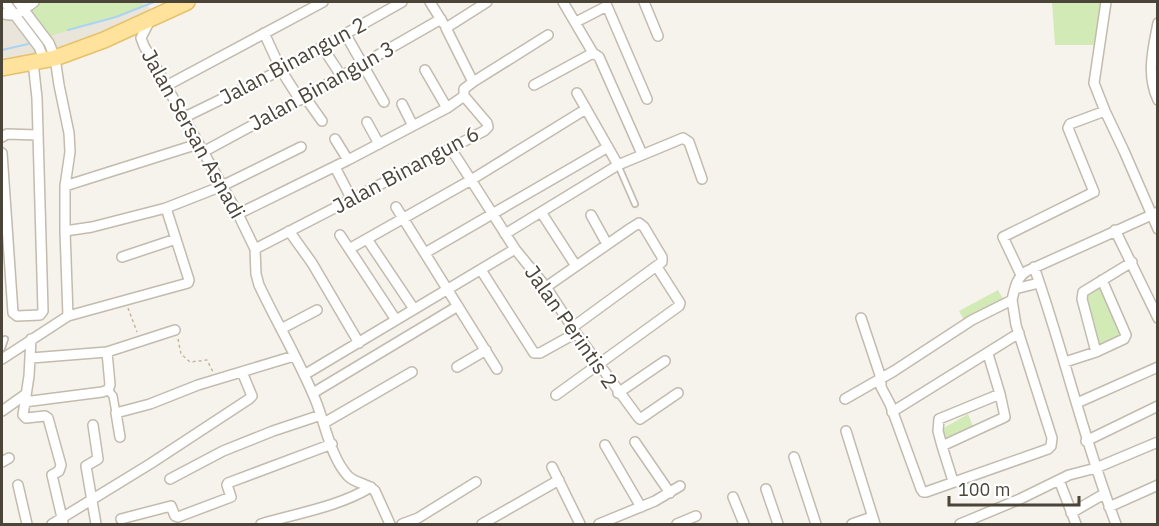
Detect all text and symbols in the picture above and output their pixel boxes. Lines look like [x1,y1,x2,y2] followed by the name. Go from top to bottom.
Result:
[214,10,371,111] street label: Jalan Binangun 2
[244,34,399,137] street label: Jalan Binangun 3
[136,44,252,223] street label: Jalan Sersan Asnadi
[327,119,484,220] street label: Jalan Binangun 6
[519,259,625,394] street label: Jalan Perintis 2
[949,469,1080,507] scale bar
[958,478,1010,501] text: 100 m

